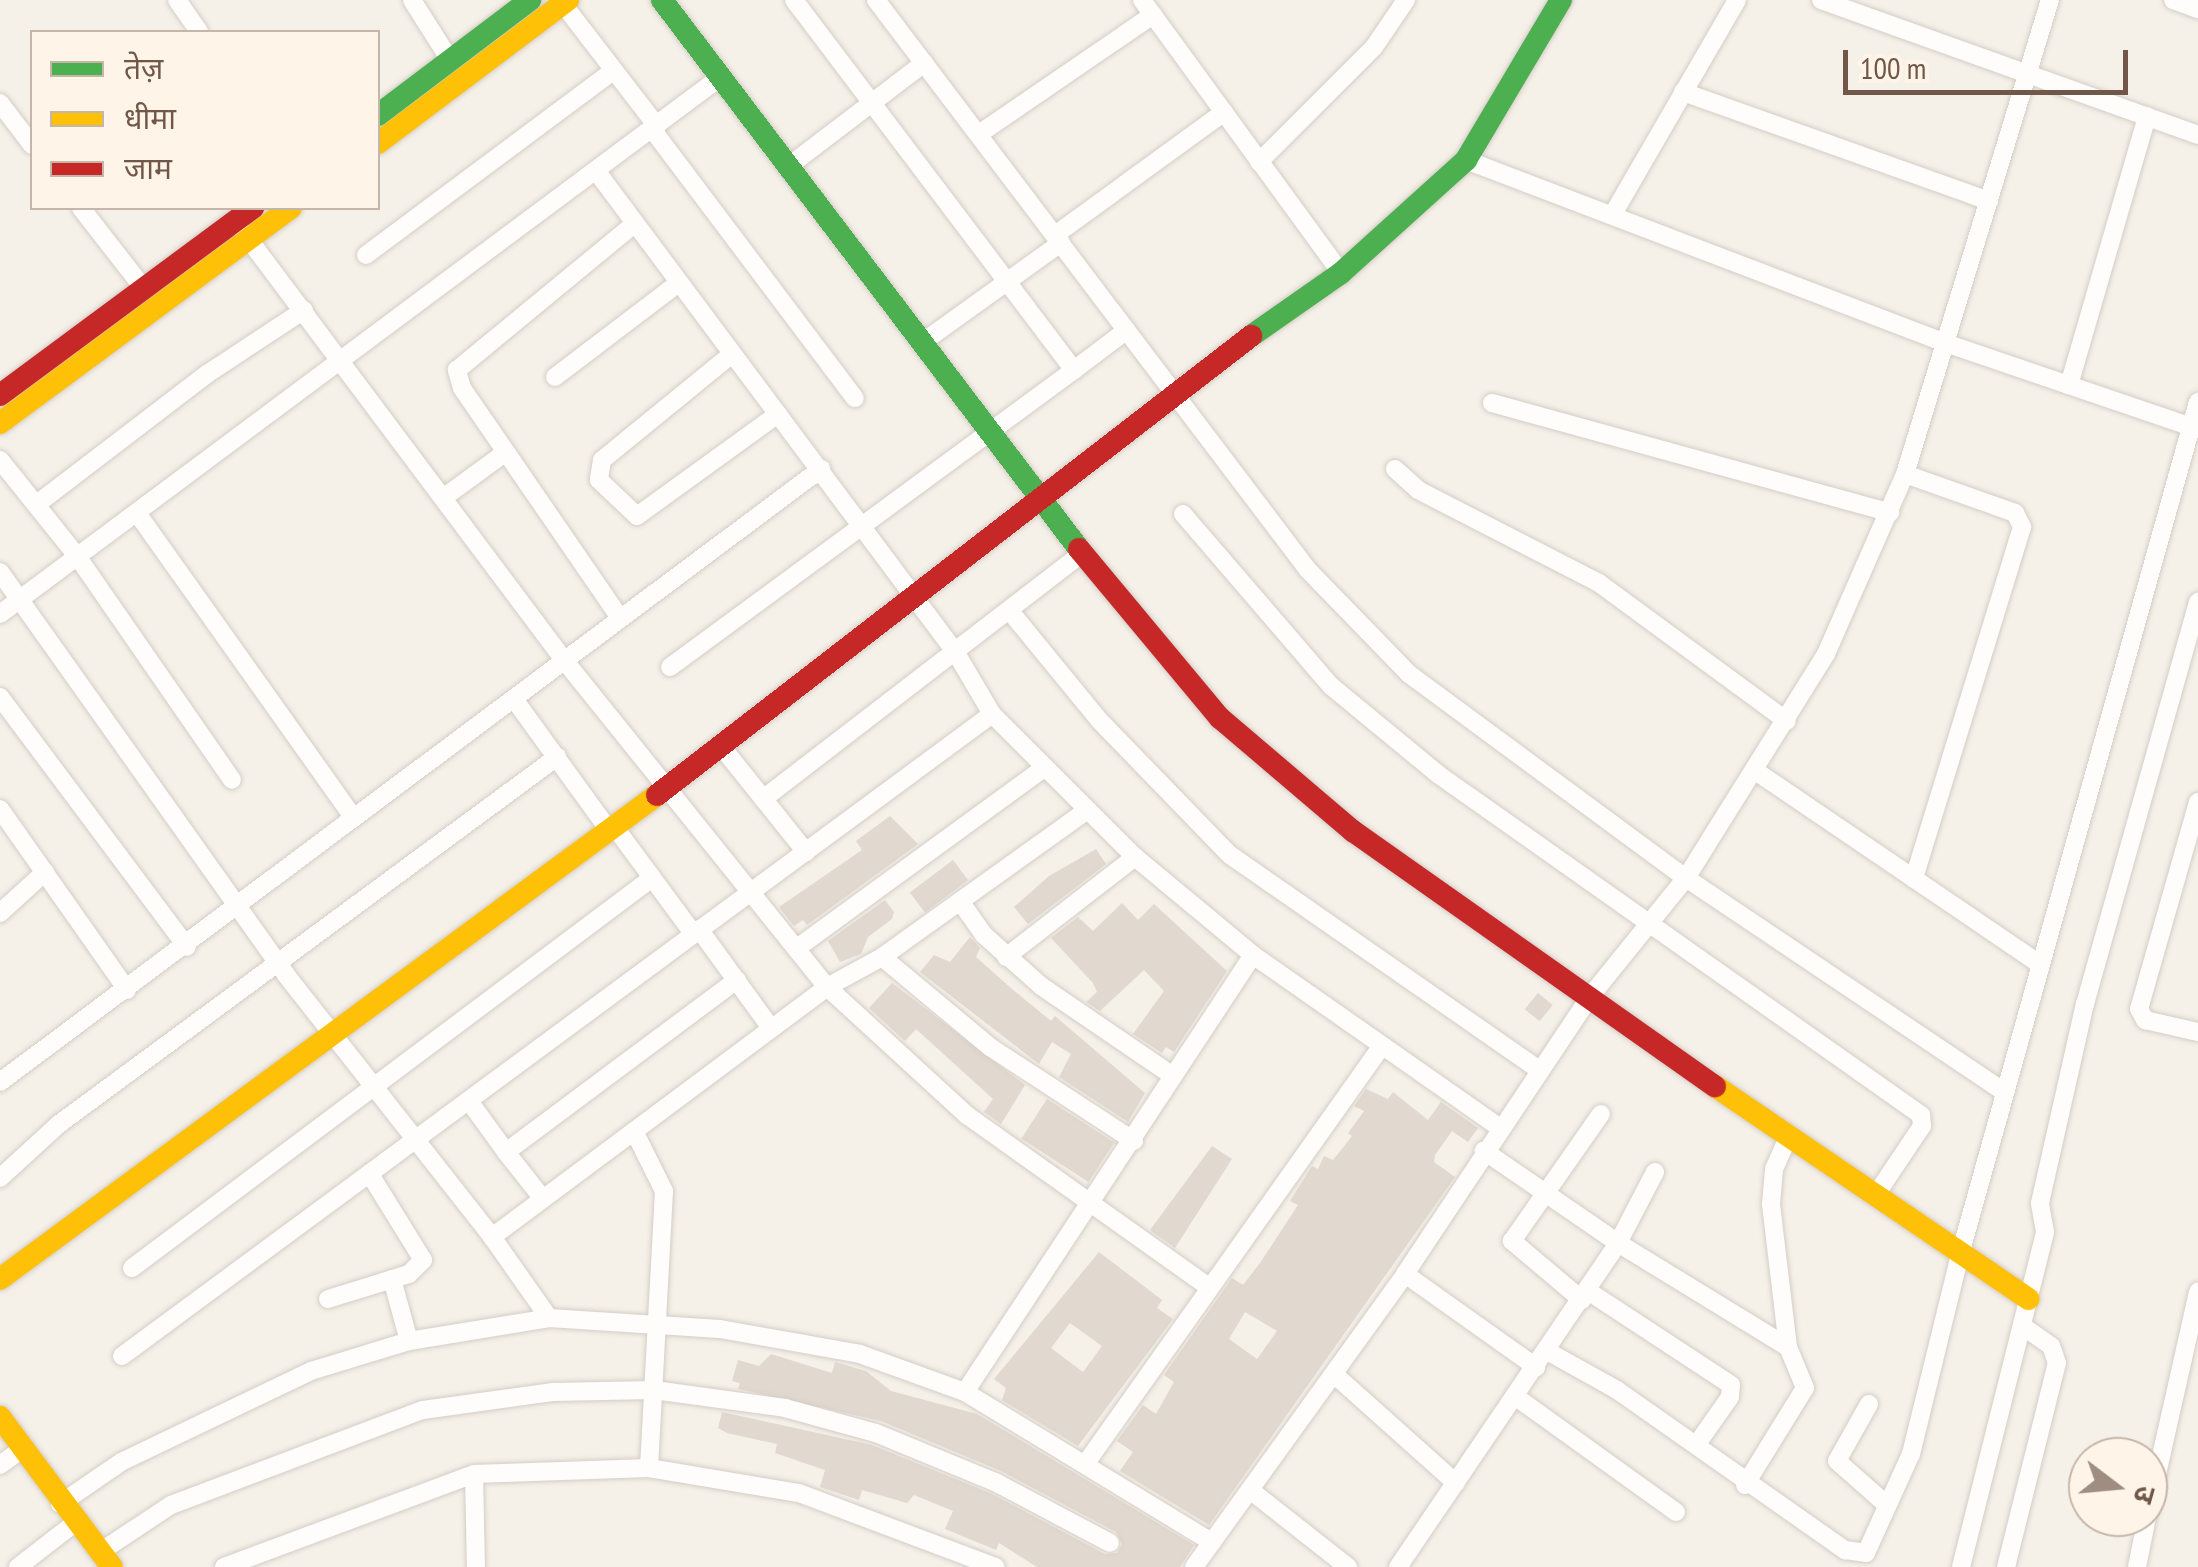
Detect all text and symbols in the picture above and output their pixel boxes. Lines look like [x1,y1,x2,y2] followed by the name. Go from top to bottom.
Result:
[30,30,380,210] legend
[1848,30,2133,92] scale bar
[124,48,163,87] text: तेज़
[1860,48,1926,87] text: 100 m
[124,98,176,137] text: धीमा
[124,148,172,187] text: जाम
[2068,1437,2168,1537] north arrow
[2125,1482,2165,1508] text: उ

